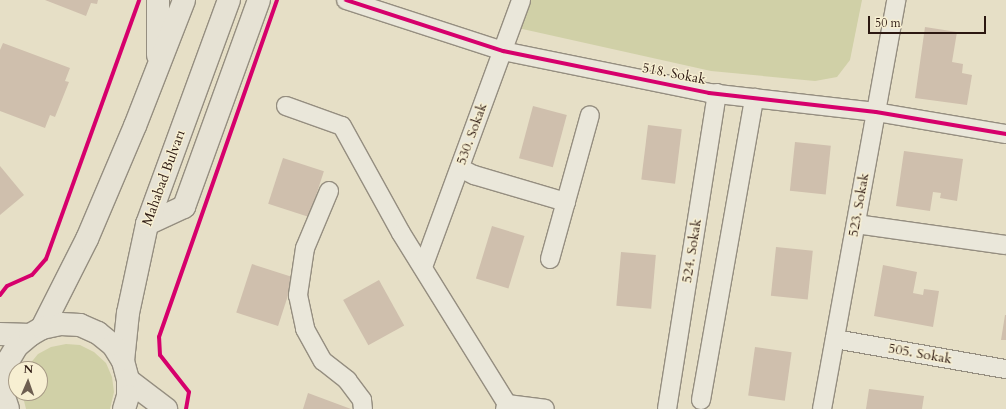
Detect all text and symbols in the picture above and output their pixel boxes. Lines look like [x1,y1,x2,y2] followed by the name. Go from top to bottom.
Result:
[870,8,988,34] scale bar
[875,15,901,31] text: 50 m
[641,60,707,88] street label: 518. Sokak
[453,101,491,167] street label: 530. Sokak
[139,128,189,228] street label: Mahabad Bulvarı
[845,172,873,238] street label: 523. Sokak
[679,218,705,284] street label: 524. Sokak
[887,340,953,368] street label: 505. Sokak
[8,361,48,401] north arrow
[23,362,33,377] text: N

